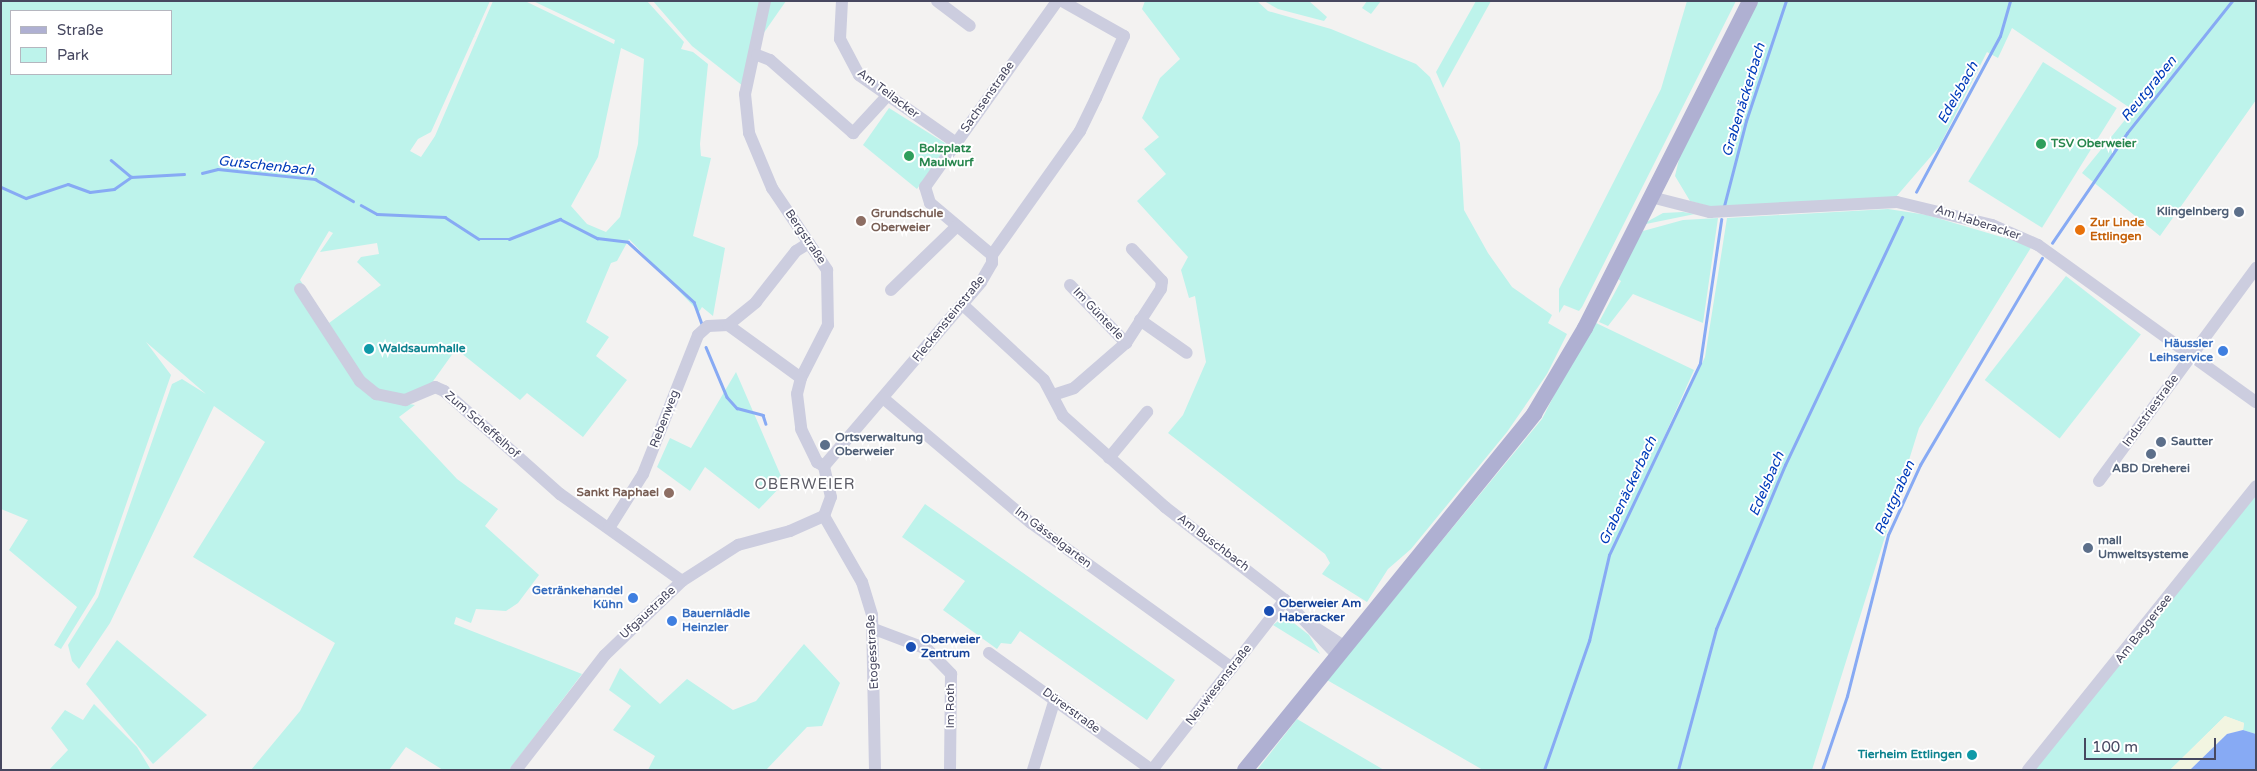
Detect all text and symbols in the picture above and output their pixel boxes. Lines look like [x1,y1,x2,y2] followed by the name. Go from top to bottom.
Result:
[10,10,172,75] legend
[57,21,103,39] text: Straße
[1719,41,1769,159] water label: Grabenäckerbach
[57,46,89,64] text: Park
[2118,53,2180,125] water label: Reutgraben
[958,59,1018,135] street label: Sachsenstraße
[1934,59,1982,127] water label: Edelsbach
[854,66,922,122] street label: Am Teilacker
[2051,137,2136,151] place label: TSV Oberweier
[2035,138,2047,150] marker: TSV Oberweier
[919,142,974,170] place label: Bolzplatz Maulwurf
[903,150,915,162] marker: Bolzplatz Maulwurf
[217,153,315,179] water label: Gutschenbach
[1934,202,2022,244] street label: Am Haberacker
[2157,205,2229,219] place label: Klingelnberg
[2233,206,2245,218] marker: Klingelnberg
[781,207,829,267] street label: Bergstraße
[871,207,943,235] place label: Grundschule Oberweier
[855,215,867,227] marker: Grundschule Oberweier
[2090,216,2144,244] place label: Zur Linde Ettlingen
[2074,224,2086,236] marker: Zur Linde Ettlingen
[910,273,988,365] street label: Fleckensteinstraße
[1070,285,1126,343] street label: Im Günterle
[2149,337,2213,365] place label: Häussler Leihservice
[379,342,466,356] place label: Waldsaumhalle
[363,343,375,355] marker: Waldsaumhalle
[2217,345,2229,357] marker: Häussler Leihservice
[2120,372,2182,450] street label: Industriestraße
[441,388,523,462] street label: Zum Scheffelhof
[647,388,683,450] street label: Rebenweg
[835,431,923,459] place label: Ortsverwaltung Oberweier
[1595,434,1661,548] water label: Grabenäckerbach
[2171,435,2213,449] place label: Sautter
[2155,436,2167,448] marker: Sautter
[819,439,831,451] marker: Ortsverwaltung Oberweier
[2145,448,2157,460] marker: ABD Dreherei
[1746,449,1788,519] water label: Edelsbach
[1871,458,1919,538] water label: Reutgraben
[2112,462,2190,476] place label: ABD Dreherei
[753,476,857,494] district label: OBERWEIER
[577,486,659,500] place label: Sankt Raphael
[663,487,675,499] marker: Sankt Raphael
[1012,505,1094,571] street label: Im Gässelgarten
[1174,511,1252,575] street label: Am Buschbach
[2098,534,2189,562] place label: mall Umweltsysteme
[2082,542,2094,554] marker: mall Umweltsysteme
[532,584,623,612] place label: Getränkehandel Kühn
[617,584,679,642] street label: Ufgaustraße
[2112,591,2176,667] street label: Am Baggersee
[627,592,639,604] marker: Getränkehandel Kühn
[1279,597,1361,625] place label: Oberweier Am Haberacker
[1263,605,1275,617] marker: Oberweier Am Haberacker
[682,607,750,635] place label: Bauernlädle Heinzler
[864,614,882,690] street label: Etogesstraße
[666,615,678,627] marker: Bauernlädle Heinzler
[921,633,980,661] place label: Oberweier Zentrum
[905,641,917,653] marker: Oberweier Zentrum
[1183,642,1255,728] street label: Neuwiesenstraße
[944,683,958,729] street label: Im Roth
[1039,685,1103,737] street label: Dürerstraße
[2087,728,2220,760] scale bar
[2092,738,2138,756] text: 100 m
[1858,748,1962,762] place label: Tierheim Ettlingen
[1966,749,1978,761] marker: Tierheim Ettlingen

